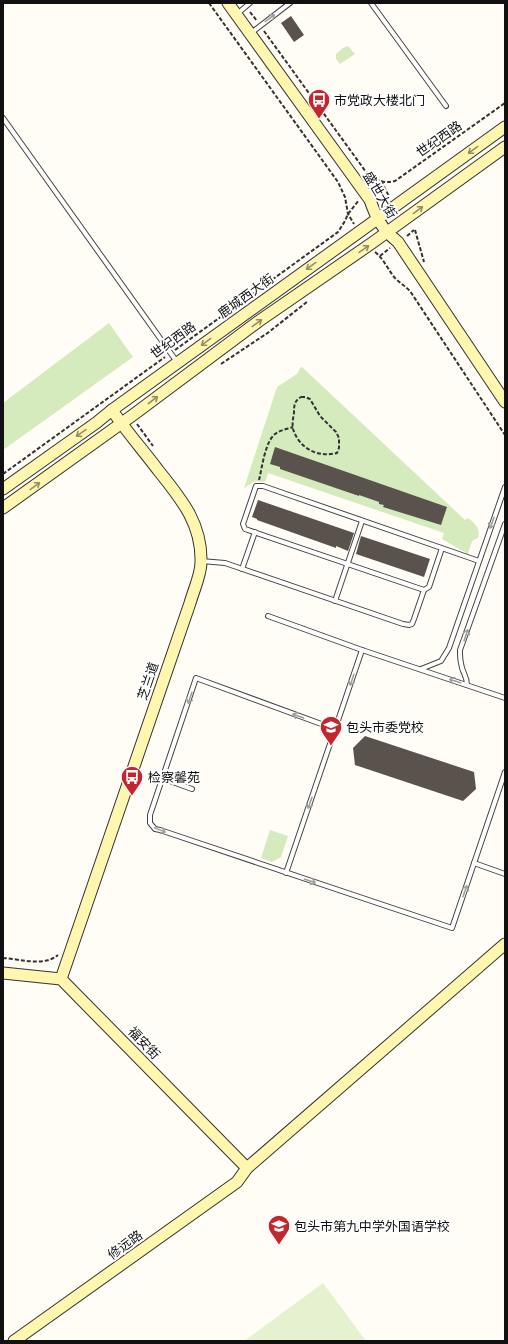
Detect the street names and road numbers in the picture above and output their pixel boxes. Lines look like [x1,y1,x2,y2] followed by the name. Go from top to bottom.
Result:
[413,118,465,160] street label: 世纪西路
[360,169,400,221] street label: 盛世大街
[215,271,277,321] street label: 鹿城西大街
[148,319,198,361] street label: 世纪西路
[135,660,161,702] street label: 芝兰道
[125,1024,163,1062] street label: 福安街
[105,1227,145,1263] street label: 修远路

